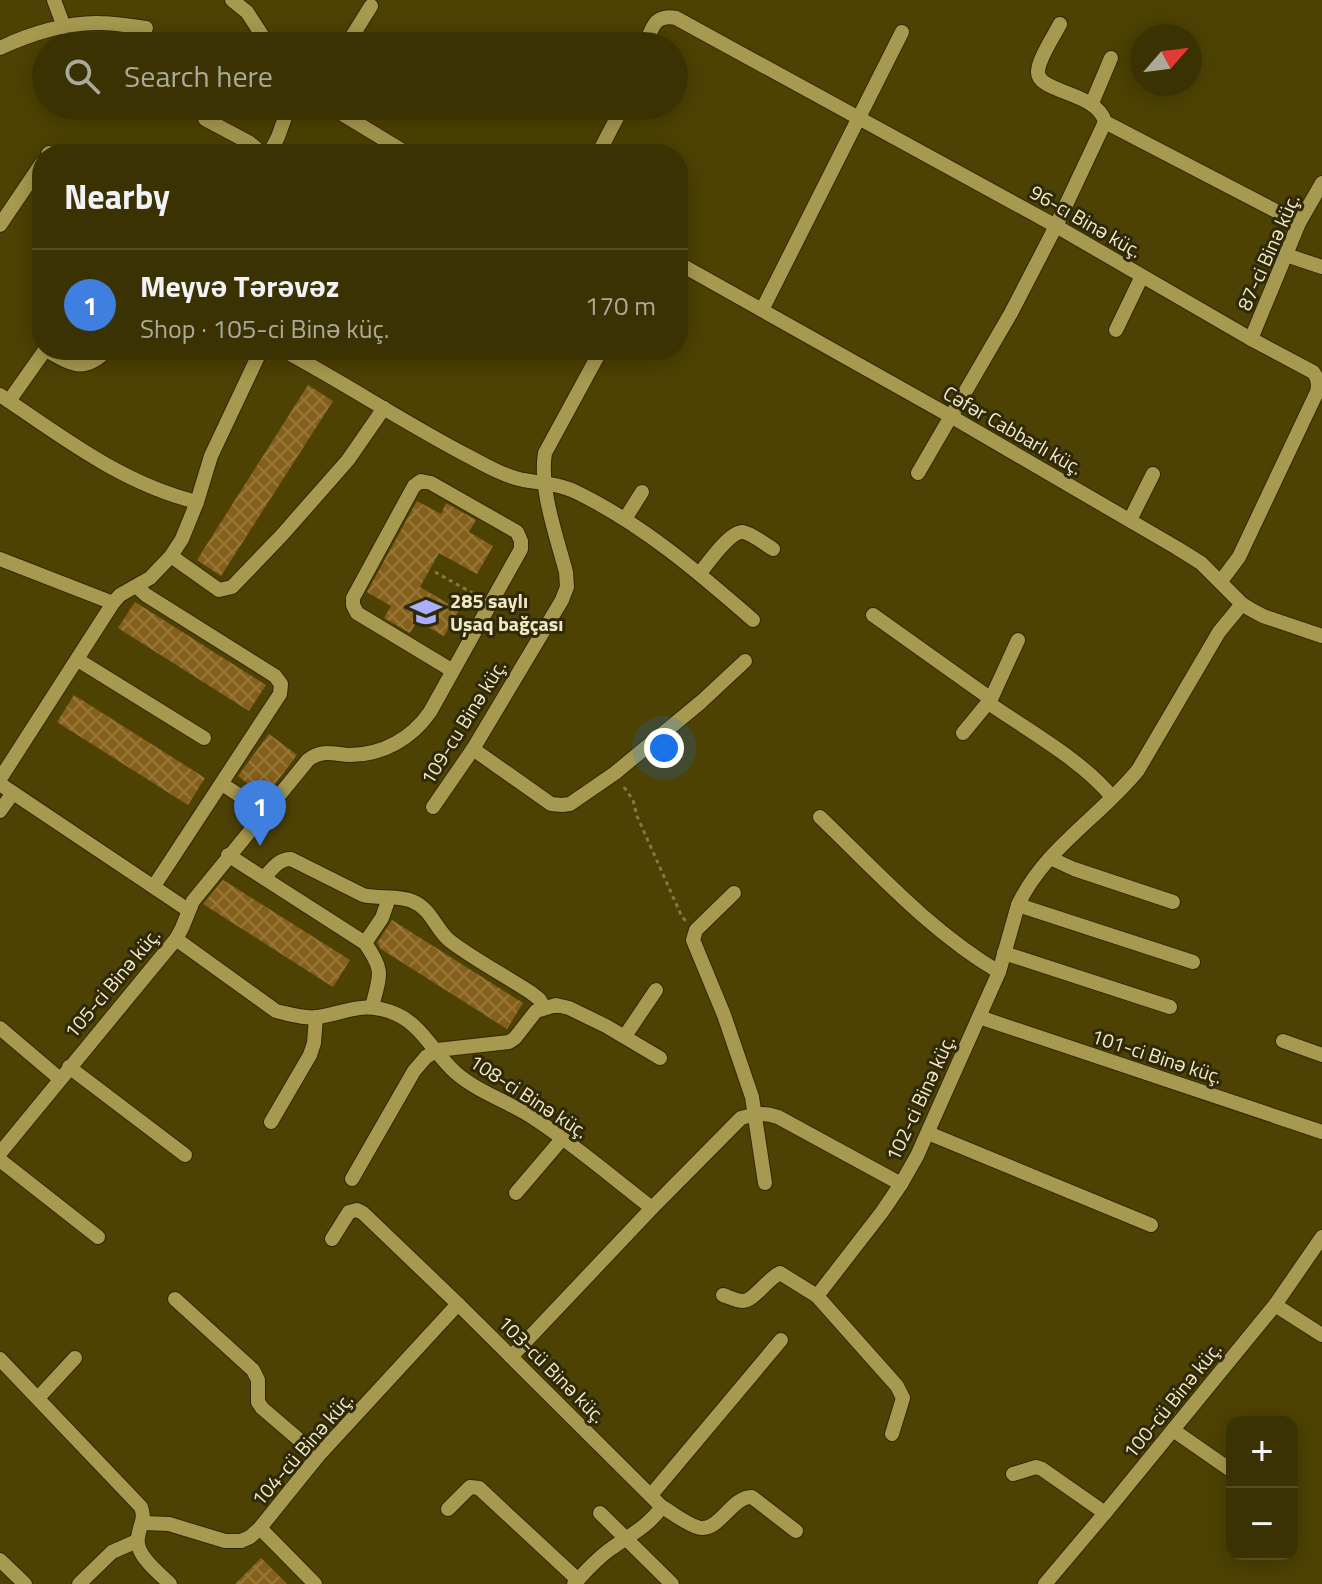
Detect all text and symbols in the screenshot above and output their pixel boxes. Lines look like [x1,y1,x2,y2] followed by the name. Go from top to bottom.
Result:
[1130,24,1202,96] north arrow
[32,32,688,120] search box
[124,53,273,99] text: Search here
[60,54,104,98] icon: search
[64,170,170,222] text: Nearby
[1024,176,1148,266] street label: 96-cı Binə küç.
[1228,189,1308,315] street label: 87-ci Binə küç.
[140,263,339,309] text: Meyvə Tərəvəz
[83,286,97,325] text: 1
[585,286,656,325] text: 170 m
[140,309,389,348] text: Shop · 105-ci Binə küç.
[937,377,1089,483] street label: Cəfər Cabbarlı küç.
[450,585,563,639] place label: 285 saylı Uşaq bağçası
[409,595,443,629] school or university icon: 285 saylı Uşaq bağçası
[412,653,514,791] street label: 109-cu Binə küç.
[644,728,684,768] your location
[234,780,286,846] pin: 1
[56,921,168,1045] street label: 105-ci Binə küç.
[1088,1020,1226,1092] street label: 101-ci Binə küç.
[877,1030,963,1166] street label: 102-ci Binə küç.
[463,1046,595,1146] street label: 108-ci Binə küç.
[491,1308,613,1430] street label: 103-cü Binə küç.
[1115,1335,1229,1465] street label: 100-cü Binə küç.
[244,1385,360,1513] street label: 104-cü Binə küç.
[1226,1416,1298,1560] map controls
[1226,1416,1298,1488] button: +
[1226,1488,1298,1560] button: −

